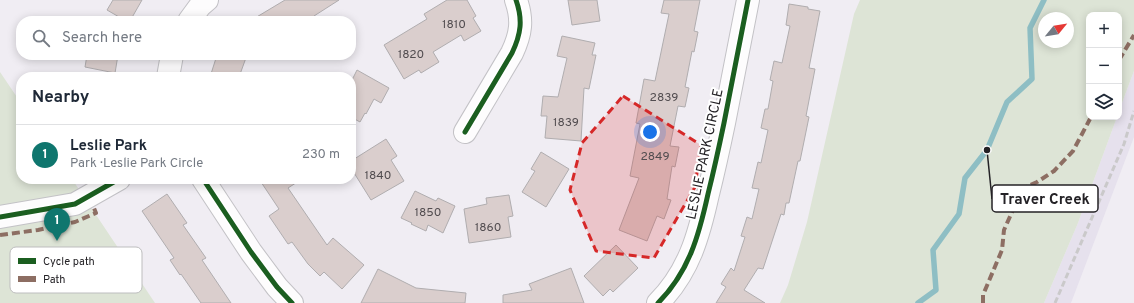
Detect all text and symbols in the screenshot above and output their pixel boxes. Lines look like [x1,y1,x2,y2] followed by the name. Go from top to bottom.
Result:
[1038,12,1074,48] north arrow
[1086,12,1122,120] map controls
[1086,12,1122,48] button: +
[16,16,356,60] search box
[442,17,466,33] house number: 1810
[30,27,52,49] icon: search
[62,29,142,48] text: Search here
[398,47,424,63] house number: 1820
[1086,48,1122,84] button: −
[1086,84,1122,120] button: layers
[32,87,89,109] text: Nearby
[683,87,728,221] street label: LESLIE PARK CIRCLE
[650,90,678,106] house number: 2839
[553,115,579,131] house number: 1839
[640,122,660,142] your location
[70,137,147,156] text: Leslie Park
[42,147,48,163] text: 1
[302,147,340,163] text: 230 m
[640,149,670,165] house number: 2849
[70,156,203,172] text: Park · Leslie Park Circle
[365,168,391,184] house number: 1840
[992,185,1098,212] callout: Traver Creek
[1000,191,1090,210] text: Traver Creek
[415,205,441,221] house number: 1850
[44,208,70,241] pin: 1
[475,220,501,236] house number: 1860
[10,247,142,293] legend
[43,255,95,269] text: Cycle path
[43,273,65,287] text: Path

